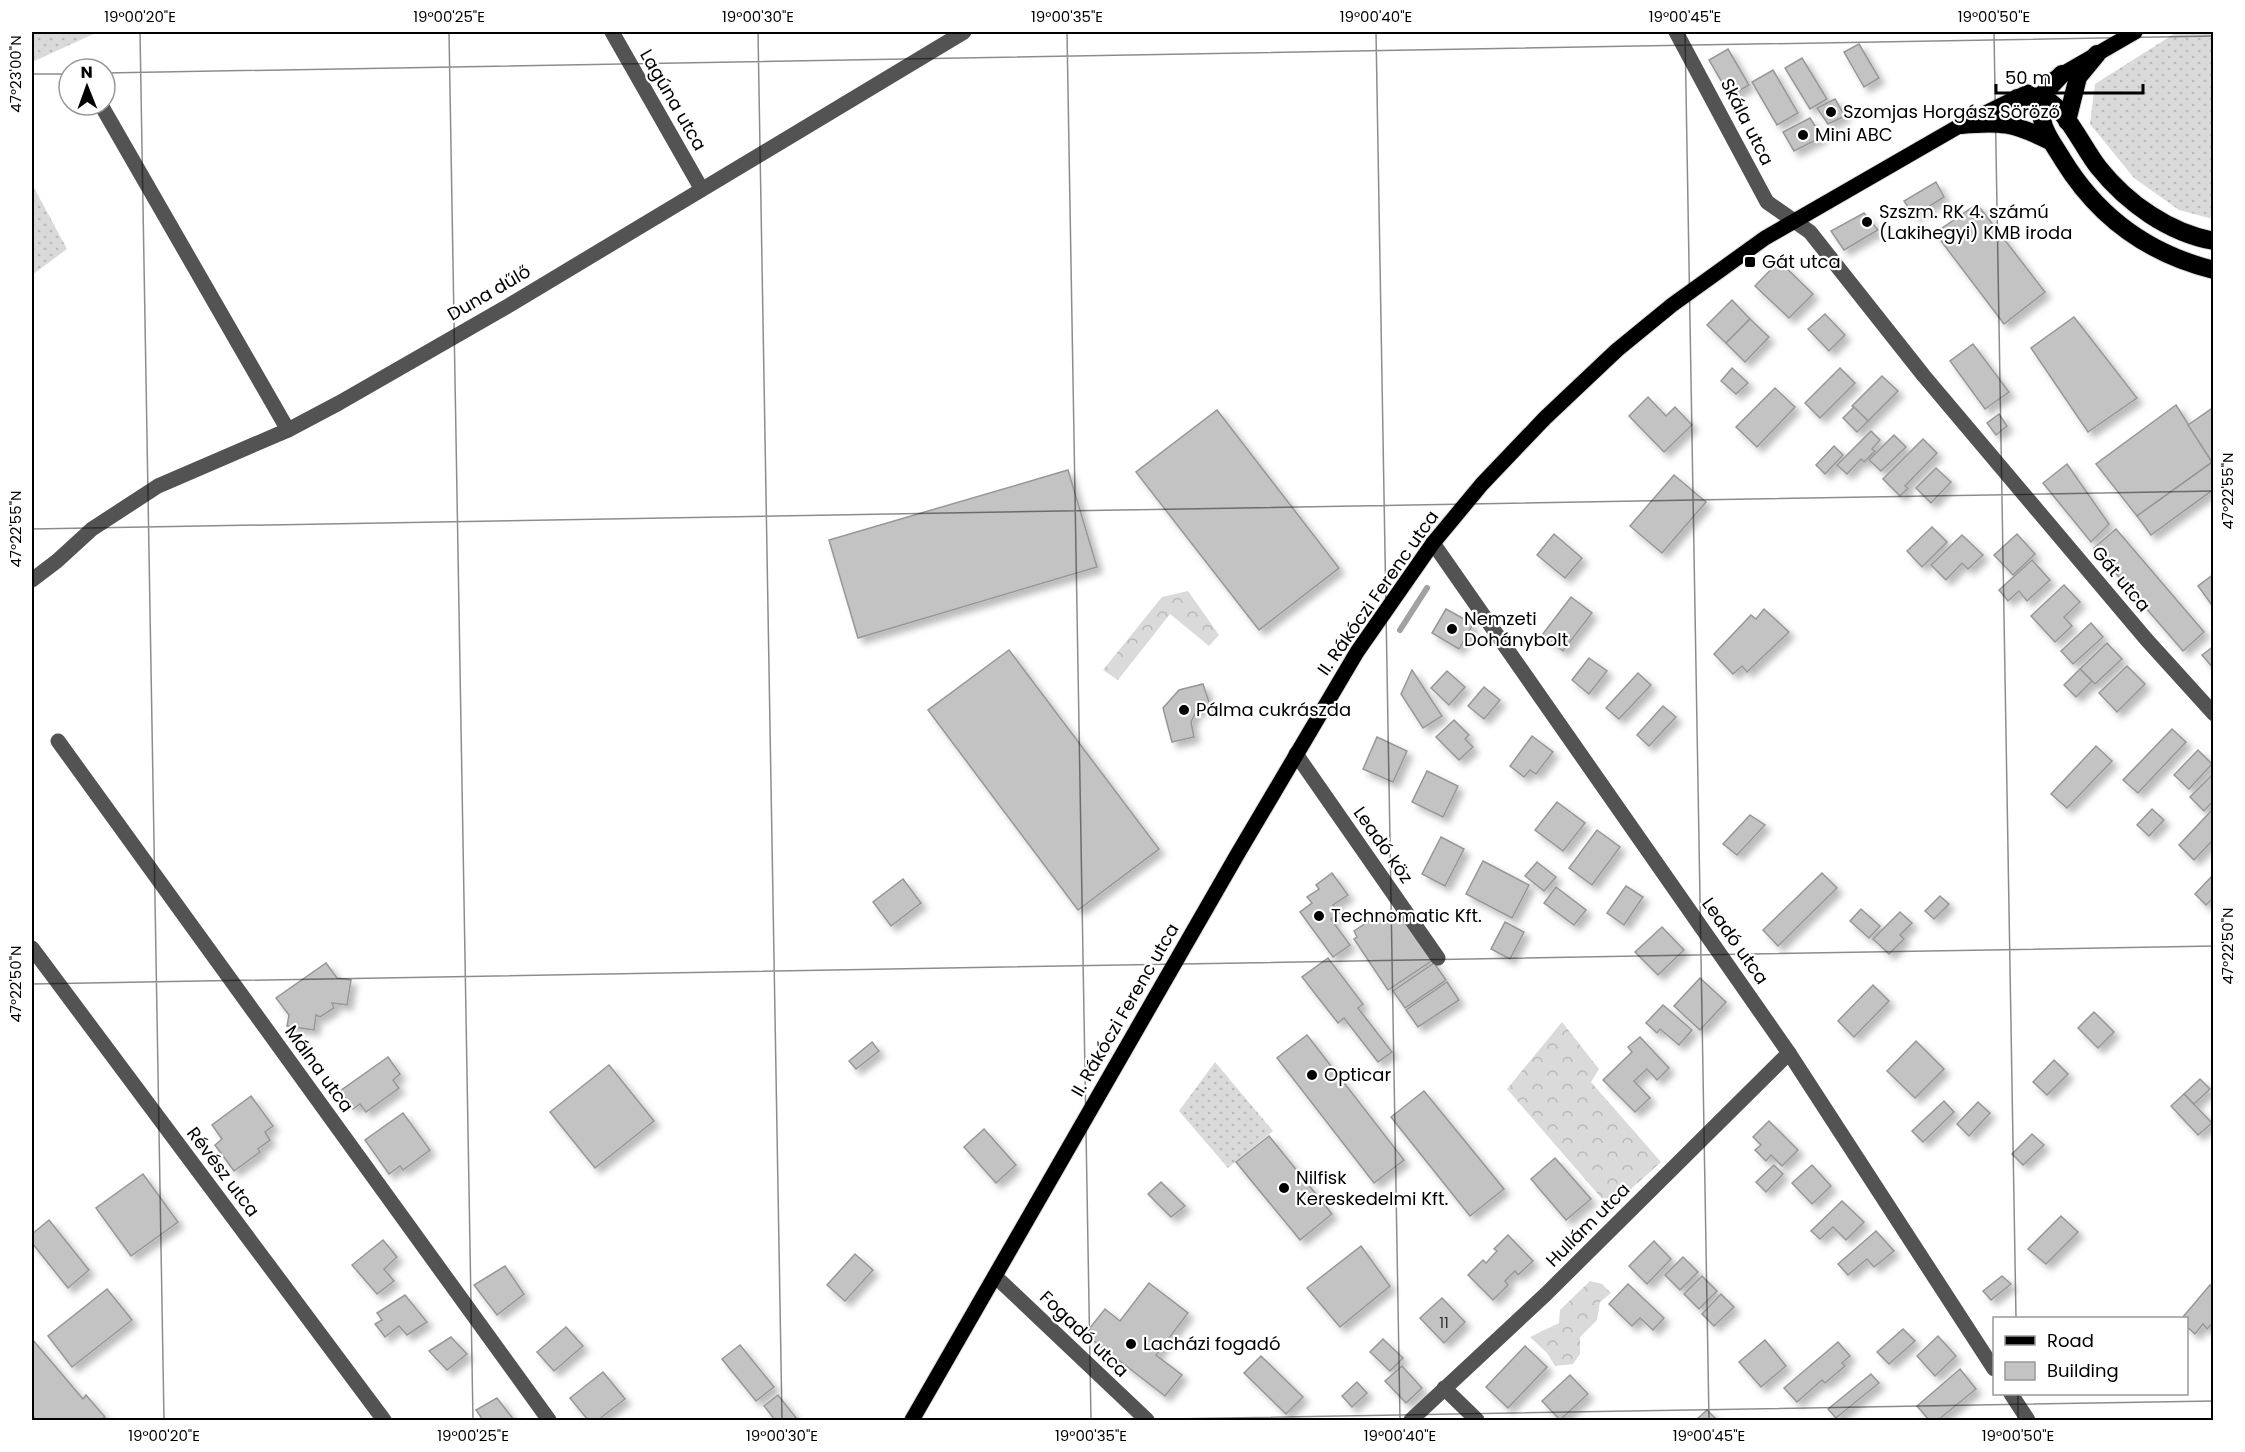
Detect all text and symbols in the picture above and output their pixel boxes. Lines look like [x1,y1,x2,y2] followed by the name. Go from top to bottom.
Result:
[104,6,176,27] text: 19°00'20"E
[413,6,485,27] text: 19°00'25"E
[722,6,794,27] text: 19°00'30"E
[1031,6,1103,27] text: 19°00'35"E
[1340,6,1412,27] text: 19°00'40"E
[1649,6,1721,27] text: 19°00'45"E
[1958,6,2030,27] text: 19°00'50"E
[5,35,26,113] text: 47°23'00"N
[634,44,713,155] street label: Lagúna utca
[57,57,117,117] north arrow
[1996,57,2143,95] scale bar
[81,61,93,84] text: N
[2005,65,2051,90] text: 50 m
[1715,74,1780,170] street label: Skála utca
[1843,99,2060,124] place label: Szomjas Horgász Söröző
[1824,105,1838,119] marker: Szomjas Horgász Söröző
[1815,122,1893,147] place label: Mini ABC
[1796,128,1810,142] marker: Mini ABC
[1879,199,2072,245] place label: Szszm. RK 4. számú (Lakihegyi) KMB iroda
[1860,215,1874,229] marker: Szszm. RK 4. számú (Lakihegyi) KMB iroda
[1762,249,1841,274] place label: Gát utca
[1743,255,1757,269] marker: Gát utca
[442,259,535,326] street label: Duna dűlő
[2217,452,2238,530] text: 47°22'55"N
[5,490,26,568] text: 47°22'55"N
[1311,505,1444,680] street label: II. Rákóczi Ferenc utca
[2087,540,2156,617] street label: Gát utca
[1464,606,1568,652] place label: Nemzeti Dohánybolt
[1445,622,1459,636] marker: Nemzeti Dohánybolt
[1196,697,1351,722] place label: Pálma cukrászda
[1177,703,1191,717] marker: Pálma cukrászda
[1348,801,1419,888] street label: Leadó köz
[1696,892,1775,989] street label: Leadó utca
[1331,903,1482,928] place label: Technomatic Kft.
[2217,907,2238,985] text: 47°22'50"N
[1312,909,1326,923] marker: Technomatic Kft.
[1065,919,1184,1101] street label: II. Rákóczi Ferenc utca
[5,945,26,1023] text: 47°22'50"N
[279,1020,359,1117] street label: Málna utca
[1324,1062,1391,1087] place label: Opticar
[1305,1068,1319,1082] marker: Opticar
[181,1121,266,1222] street label: Révész utca
[1296,1165,1448,1211] place label: Nilfisk Kereskedelmi Kft.
[1540,1177,1635,1272] street label: Hullám utca
[1277,1181,1291,1195] marker: Nilfisk Kereskedelmi Kft.
[1034,1285,1134,1382] street label: Fogadó utca
[1439,1312,1449,1333] house number: 11
[1993,1317,2188,1395] legend
[2047,1328,2094,1353] text: Road
[1143,1331,1280,1356] place label: Lacházi fogadó
[1124,1337,1138,1351] marker: Lacházi fogadó
[2047,1358,2119,1383] text: Building
[128,1425,200,1446] text: 19°00'20"E
[437,1425,509,1446] text: 19°00'25"E
[746,1425,818,1446] text: 19°00'30"E
[1055,1425,1127,1446] text: 19°00'35"E
[1364,1425,1436,1446] text: 19°00'40"E
[1673,1425,1745,1446] text: 19°00'45"E
[1982,1425,2054,1446] text: 19°00'50"E

